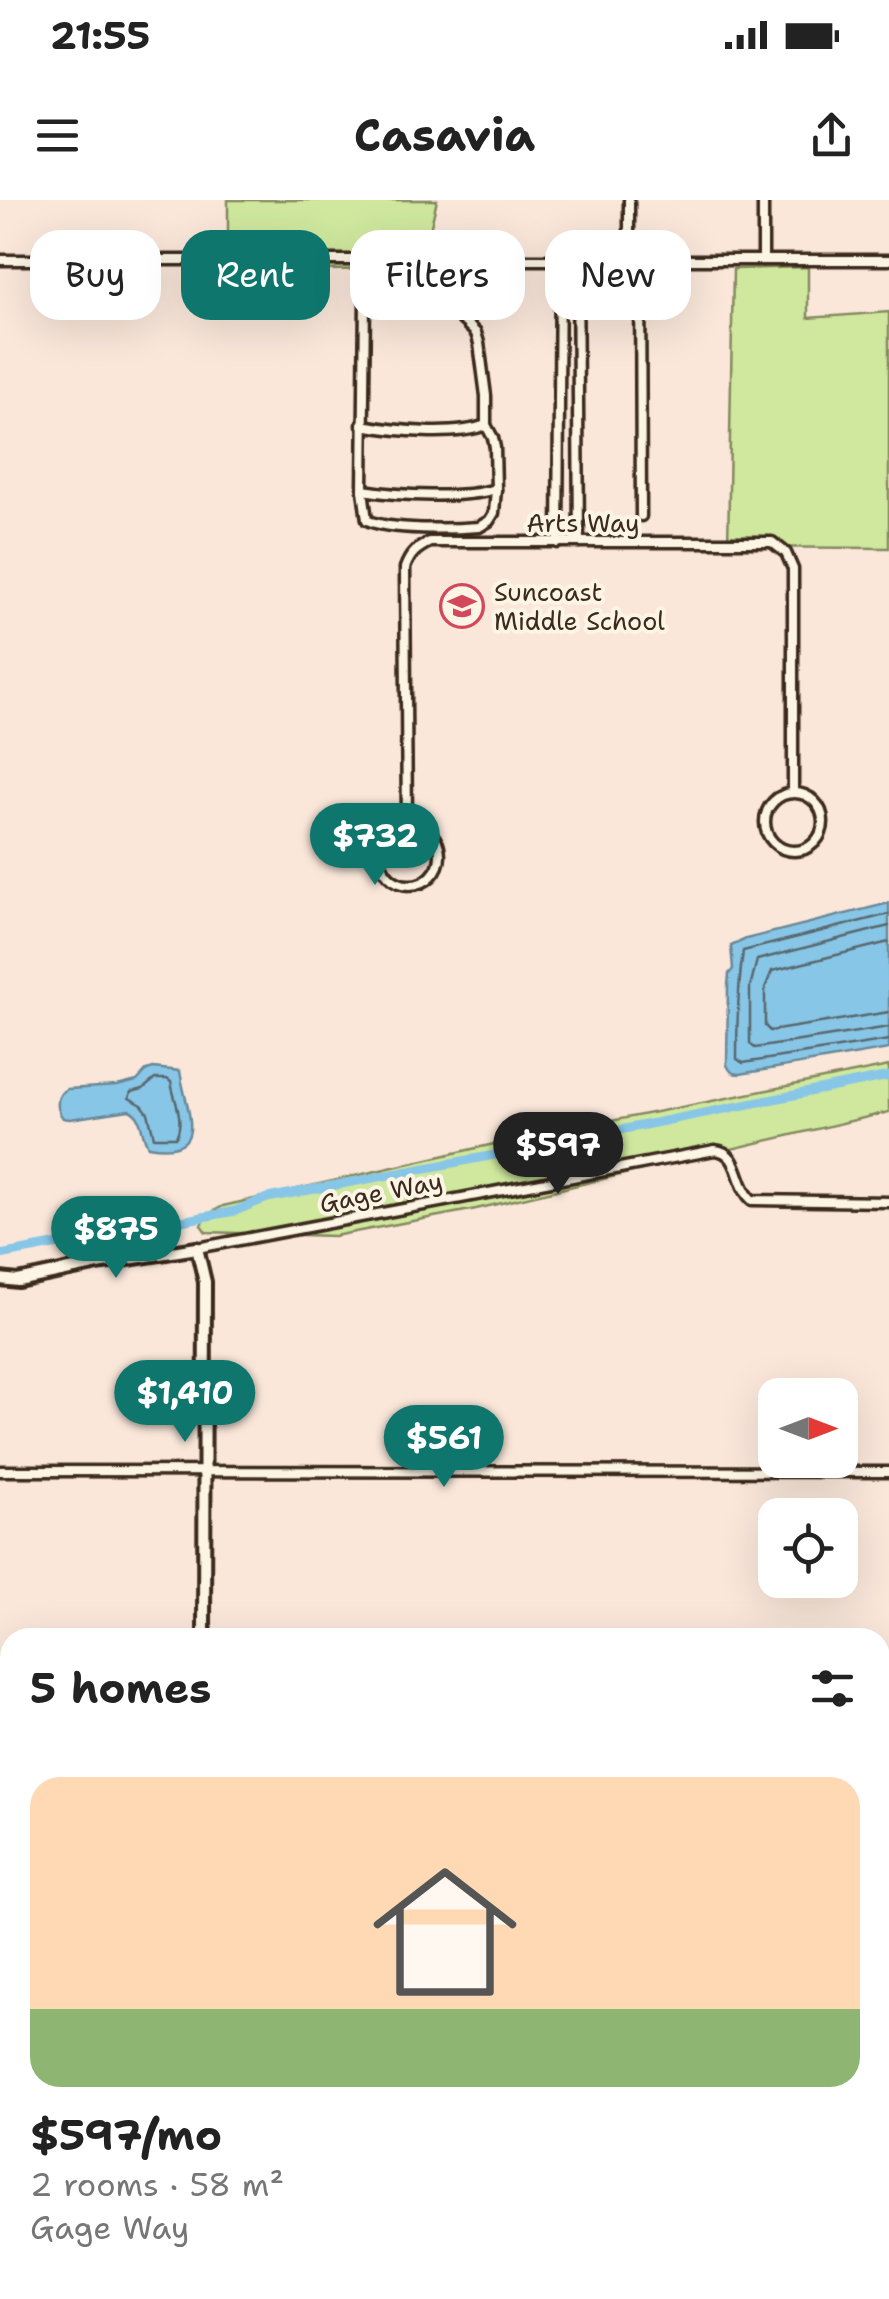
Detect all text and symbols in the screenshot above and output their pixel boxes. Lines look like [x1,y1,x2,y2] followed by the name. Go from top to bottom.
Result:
[50,10,150,61] text: 21:55
[354,105,535,165] text: Casavia
[30,108,85,163] icon: menu
[804,108,859,163] icon: share
[30,230,161,320] chip: Buy
[181,230,330,320] chip: Rent
[350,230,525,320] chip: Filters
[545,230,691,320] chip: New
[526,506,640,540] street label: Arts Way
[494,575,665,638] place label: Suncoast Middle School
[439,583,485,629] school or university icon: Suncoast Middle School
[316,803,434,888] pin: $732
[332,814,418,857] text: $732
[499,1112,617,1197] pin: $597
[515,1123,601,1166] text: $597
[317,1163,445,1221] street label: Gage Way
[57,1196,175,1281] pin: $875
[73,1207,159,1250] text: $875
[104,1360,266,1445] pin: $1,410
[136,1371,234,1414] text: $1,410
[758,1378,858,1478] north arrow
[758,1378,858,1598] map controls
[385,1405,503,1490] pin: $561
[406,1416,482,1459] text: $561
[758,1498,858,1598] button: locate
[30,1660,211,1716] text: 5 homes
[805,1661,860,1716] icon: filters
[355,1842,535,2022] icon: home
[30,2107,222,2163] text: $597/mo
[30,2163,284,2206] text: 2 rooms · 58 m²
[30,2206,189,2249] text: Gage Way

